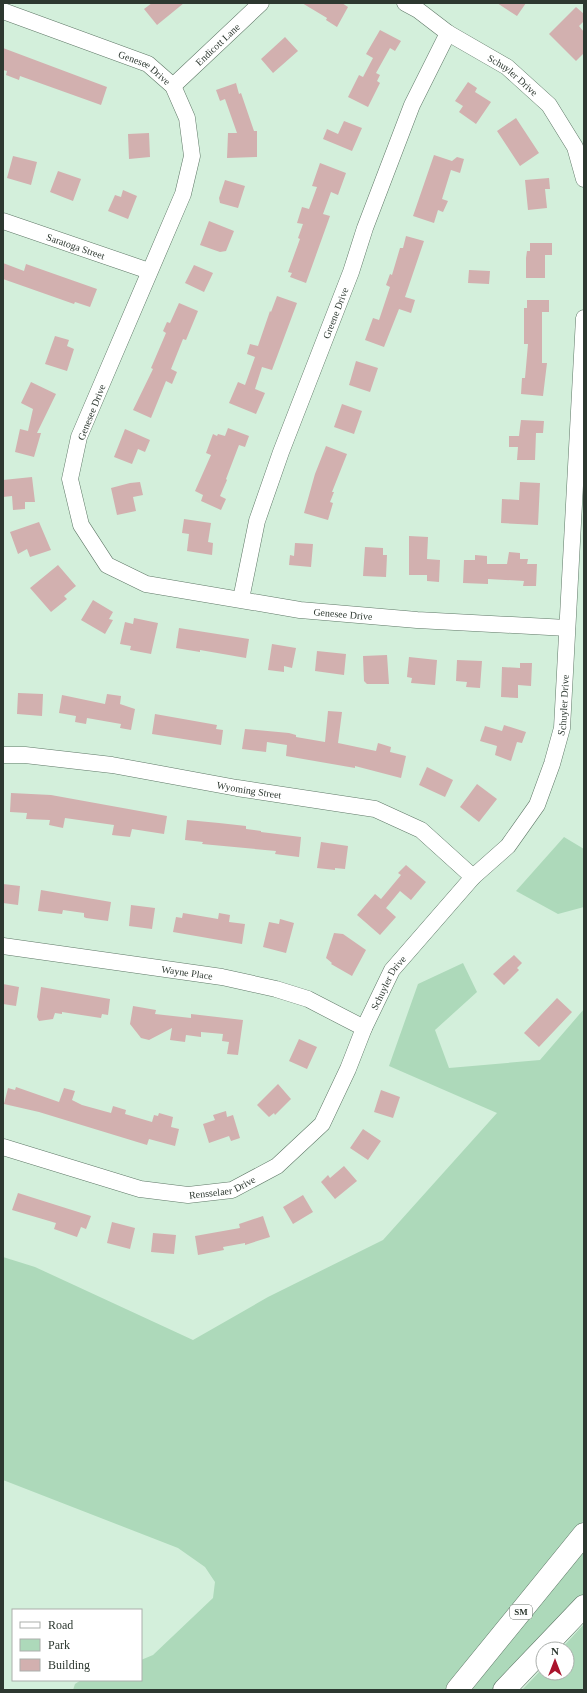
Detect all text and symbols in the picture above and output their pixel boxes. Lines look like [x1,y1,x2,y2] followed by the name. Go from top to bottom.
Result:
[193,21,242,68] street label: Endicott Lane
[117,49,173,88] street label: Genesee Drive
[486,52,540,99] street label: Schuyler Drive
[45,231,106,262] street label: Saratoga Street
[321,285,351,340] street label: Greene Drive
[75,382,108,442] street label: Genesee Drive
[313,606,374,622] street label: Genesee Drive
[555,674,571,737] street label: Schuyler Drive
[216,779,282,801] street label: Wyoming Street
[369,953,409,1012] street label: Schuyler Drive
[161,963,214,982] street label: Wayne Place
[188,1173,258,1201] street label: Rensselaer Drive
[510,1605,532,1619] road number: SM
[12,1609,142,1681] legend
[48,1618,73,1632] text: Road
[48,1638,70,1652] text: Park
[535,1641,575,1681] north arrow
[551,1645,559,1657] text: N
[48,1658,90,1672] text: Building

